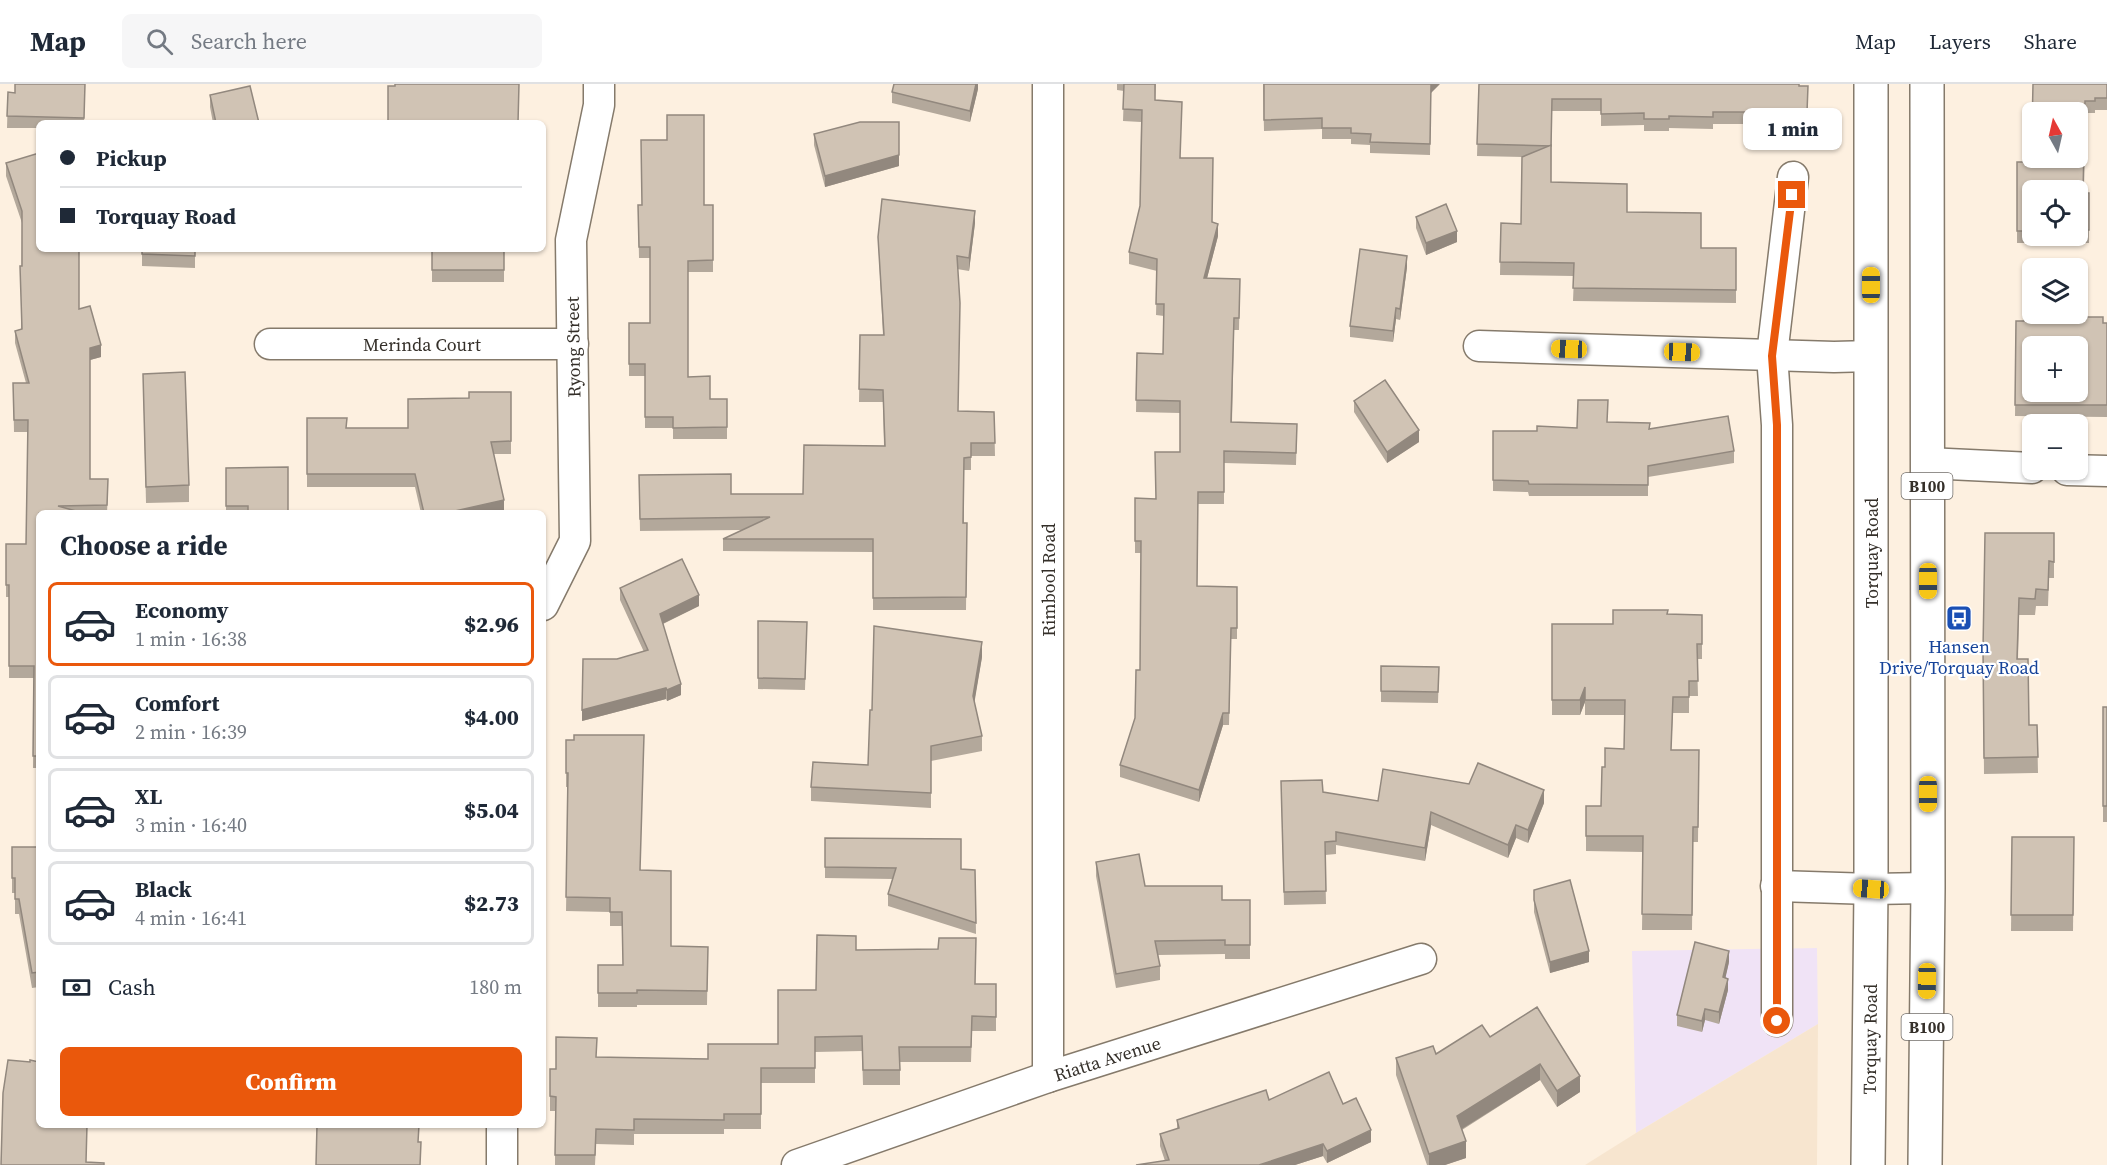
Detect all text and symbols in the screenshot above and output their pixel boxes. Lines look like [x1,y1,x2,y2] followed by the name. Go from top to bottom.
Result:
[122,14,542,68] search box
[30,22,86,60] text: Map
[143,25,176,58] icon: search
[191,26,307,56] text: Search here
[1855,27,1896,56] text: Map
[1929,27,1991,56] text: Layers
[2024,27,2077,56] text: Share
[2022,102,2088,168] north arrow
[2022,102,2088,480] map controls
[1742,108,1842,150] callout: 1 min
[1766,115,1819,143] text: 1 min
[96,143,167,173] text: Pickup
[2022,180,2088,246] button: locate
[1778,181,1805,208] route end
[96,201,236,231] text: Torquay Road
[2022,258,2088,324] button: layers
[1862,267,1880,303] car
[560,296,586,398] street label: Ryong Street
[363,332,481,357] street label: Merinda Court
[2022,336,2088,402] button: +
[1551,339,1587,359] car
[1664,342,1700,362] car
[2022,414,2088,480] button: −
[1902,473,1952,499] road number: B100
[1859,498,1884,608] street label: Torquay Road
[1036,523,1061,637] street label: Rimbool Road
[60,527,228,564] text: Choose a ride
[1919,563,1937,599] car
[135,595,229,625] text: Economy
[63,597,117,651] icon: car
[1944,603,1974,633] bus stop icon: Hansen Drive/Torquay Road
[464,609,519,639] text: $2.96
[135,625,247,653] text: 1 min · 16:38
[1879,634,2039,680] place label: Hansen Drive/Torquay Road
[135,688,219,718] text: Comfort
[63,690,117,744] icon: car
[464,702,519,732] text: $4.00
[135,718,247,746] text: 2 min · 16:39
[1919,776,1937,812] car
[135,781,162,811] text: XL
[63,783,117,837] icon: car
[464,795,519,825] text: $5.04
[135,811,247,839] text: 3 min · 16:40
[135,874,192,904] text: Black
[63,876,117,930] icon: car
[1852,879,1890,899] car
[464,888,519,918] text: $2.73
[135,904,247,932] text: 4 min · 16:41
[1918,963,1936,999] car
[60,971,93,1004] icon: cash
[108,972,156,1002] text: Cash
[469,973,522,1001] text: 180 m
[1856,984,1882,1094] street label: Torquay Road
[1763,1007,1790,1034] route start
[1902,1014,1952,1040] road number: B100
[1051,1030,1164,1087] street label: Riatta Avenue
[60,1047,522,1116] button: Confirm

